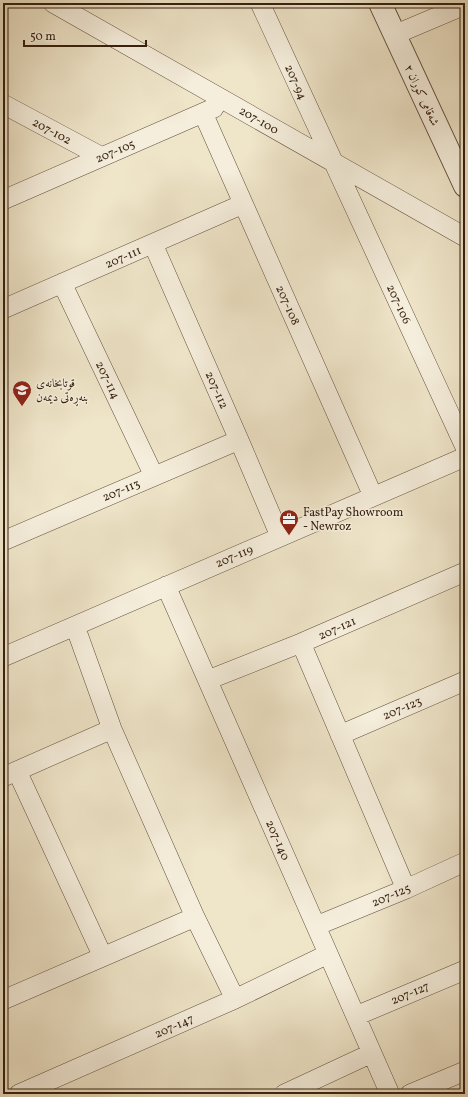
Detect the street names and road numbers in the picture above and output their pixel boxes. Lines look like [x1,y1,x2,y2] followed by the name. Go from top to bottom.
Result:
[280,62,310,103] street label: 207-94
[400,62,442,129] street label: شەقامی کوران ٢
[236,103,281,139] street label: 207-100
[29,115,74,149] street label: 207-102
[93,136,138,167] street label: 207-105
[103,243,144,273] street label: 207-111
[382,282,414,327] street label: 207-106
[271,283,303,328] street label: 207-108
[91,359,123,402] street label: 207-114
[201,369,231,412] street label: 207-112
[100,476,143,506] street label: 207-113
[213,542,256,572] street label: 207-119
[316,614,359,644] street label: 207-121
[380,694,424,724] street label: 207-123
[261,818,293,863] street label: 207-140
[369,881,413,911] street label: 207-125
[389,979,432,1009] street label: 207-127
[152,1011,197,1043] street label: 207-147

